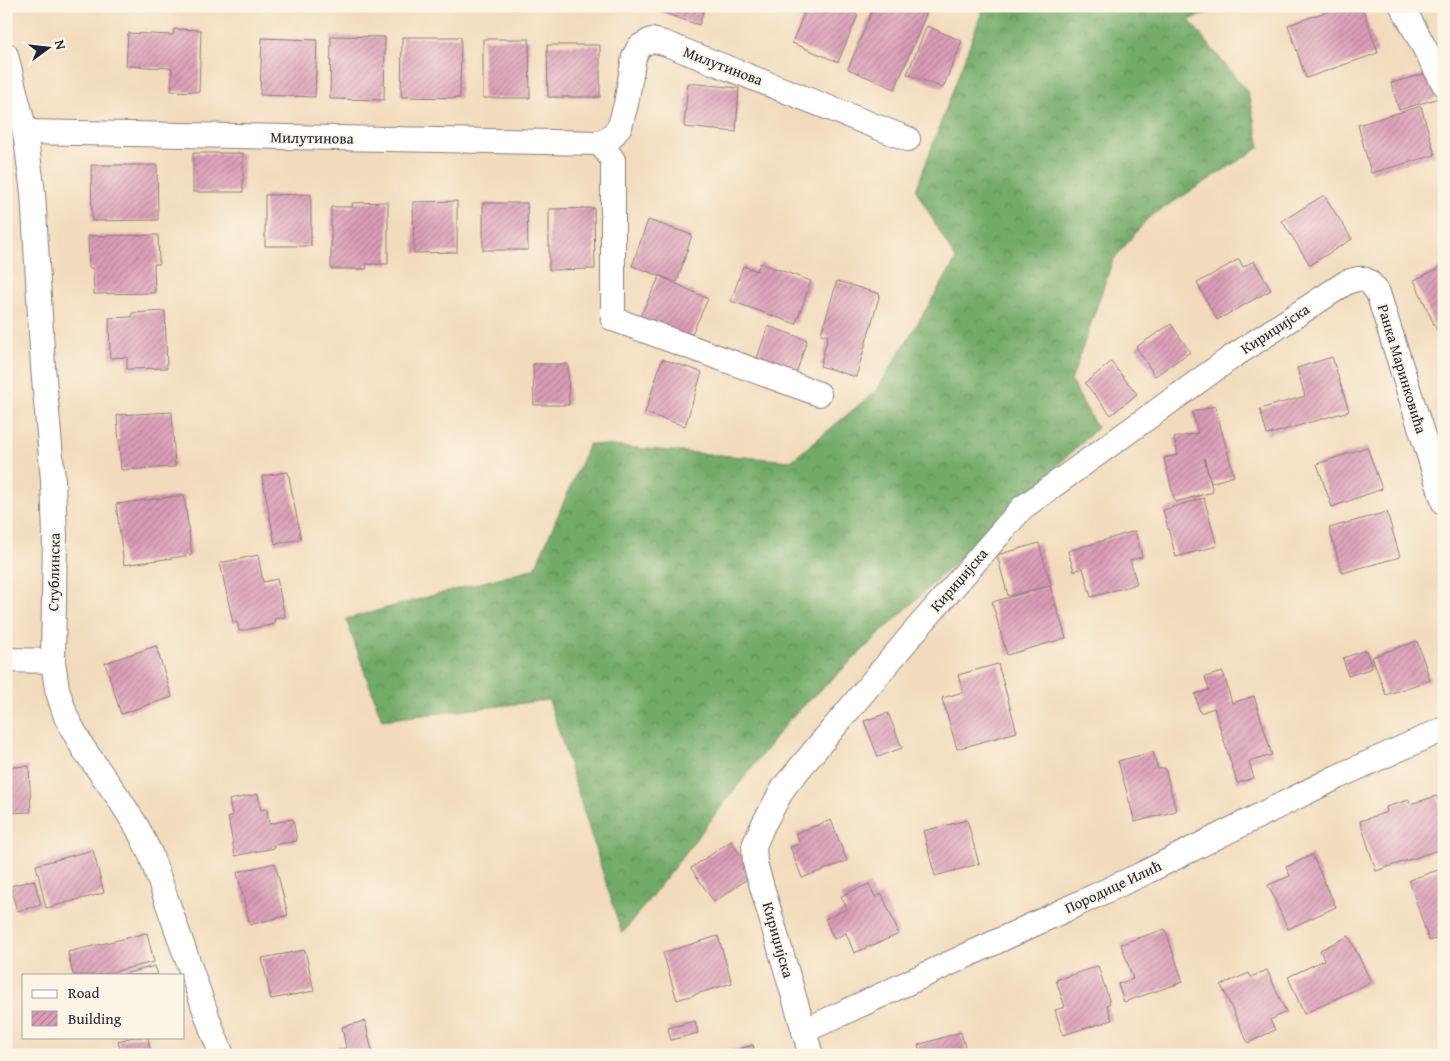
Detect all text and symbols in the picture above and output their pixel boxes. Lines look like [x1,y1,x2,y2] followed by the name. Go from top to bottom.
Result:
[22,22,72,72] north arrow
[50,38,72,52] text: N
[680,41,767,91] street label: Милутинова
[270,126,355,149] street label: Милутинова
[1236,298,1314,359] street label: Кириџијска
[1373,302,1432,437] street label: Ранка Маринковића
[42,532,65,611] street label: Стублинска
[925,543,993,616] street label: Кириџијска
[1061,855,1165,918] street label: Породице Илић
[758,899,800,981] street label: Кириџијска
[22,974,185,1038] legend
[68,982,99,1003] text: Road
[68,1008,122,1029] text: Building

